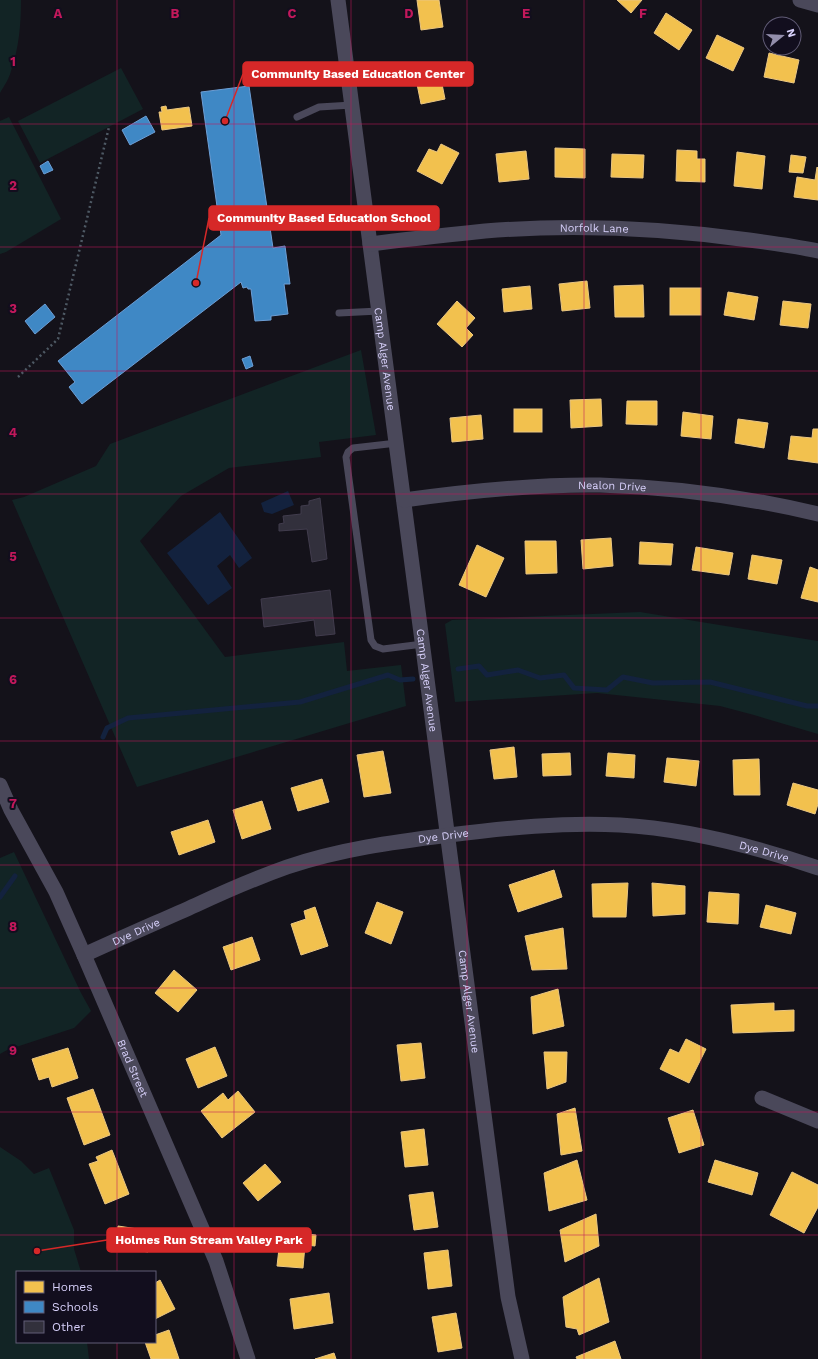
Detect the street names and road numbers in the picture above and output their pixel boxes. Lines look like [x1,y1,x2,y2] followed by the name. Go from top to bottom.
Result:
[560,222,629,236] street label: Norfolk Lane
[371,307,398,411] street label: Camp Alger Avenue
[578,479,647,494] street label: Nealon Drive
[413,628,440,733] street label: Camp Alger Avenue
[417,827,470,846] street label: Dye Drive
[738,839,790,865] street label: Dye Drive
[110,916,162,948] street label: Dye Drive
[456,949,482,1054] street label: Camp Alger Avenue
[114,1037,151,1100] street label: Brad Street

